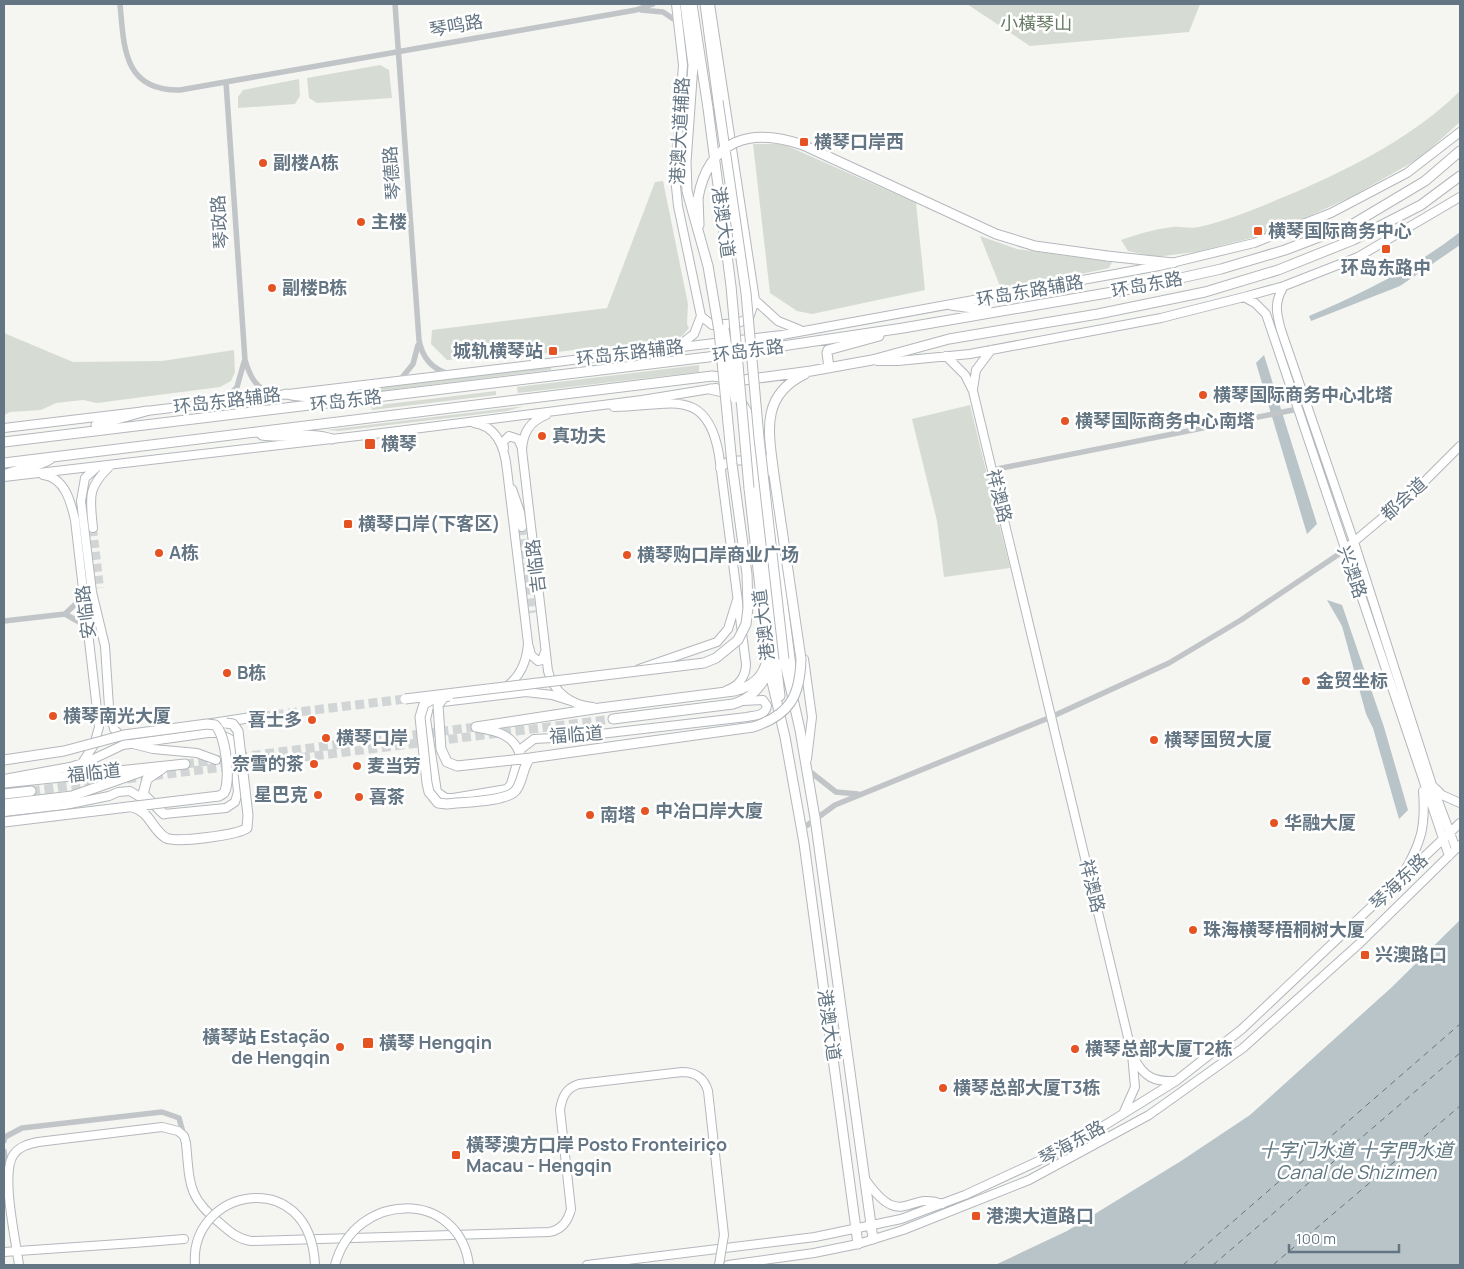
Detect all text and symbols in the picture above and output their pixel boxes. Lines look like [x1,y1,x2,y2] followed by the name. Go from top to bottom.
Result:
[427,9,484,42] street label: 琴鸣路
[1000,11,1072,35] park label: 小橫琴山
[664,76,694,186] street label: 港澳大道辅路
[814,129,904,153] place label: 横琴口岸西
[798,136,810,148] marker: 横琴口岸西
[377,145,405,201] street label: 琴德路
[273,150,339,174] place label: 副楼A栋
[257,157,269,169] marker: 副楼A栋
[707,185,741,259] street label: 港澳大道
[205,194,233,250] street label: 琴政路
[371,209,407,233] place label: 主楼
[355,216,367,228] marker: 主楼
[1268,218,1412,242] place label: 横琴国际商务中心
[1252,225,1264,237] marker: 横琴国际商务中心
[1380,243,1392,255] marker: 环岛东路中
[1341,255,1431,279] place label: 环岛东路中
[1109,265,1184,303] street label: 环岛东路
[975,269,1085,311] street label: 环岛东路辅路
[282,275,347,299] place label: 副楼B栋
[266,282,278,294] marker: 副楼B栋
[711,333,785,367] street label: 环岛东路
[575,334,685,370] street label: 环岛东路辅路
[453,338,543,362] place label: 城轨横琴站
[547,345,559,357] marker: 城轨横琴站
[172,382,282,418] street label: 环岛东路辅路
[1213,382,1393,406] place label: 横琴国际商务中心北塔
[309,384,383,416] street label: 环岛东路
[1197,389,1209,401] marker: 横琴国际商务中心北塔
[1075,408,1255,432] place label: 横琴国际商务中心南塔
[1059,415,1071,427] marker: 横琴国际商务中心南塔
[552,423,606,447] place label: 真功夫
[536,430,548,442] marker: 真功夫
[381,431,417,455] place label: 横琴
[363,437,377,451] marker: 横琴
[982,467,1018,525] street label: 祥澳路
[1375,471,1431,525] street label: 都会道
[358,511,500,535] place label: 横琴口岸(下客区)
[342,518,354,530] marker: 横琴口岸(下客区)
[520,538,550,594] street label: 吉临路
[169,540,199,564] place label: A栋
[637,542,799,566] place label: 横琴购口岸商业广场
[1333,542,1373,601] street label: 兴澳路
[153,547,165,559] marker: A栋
[621,549,633,561] marker: 横琴购口岸商业广场
[70,584,100,640] street label: 安临路
[747,588,779,662] street label: 港澳大道
[237,660,266,684] place label: B栋
[221,667,233,679] marker: B栋
[1316,668,1388,692] place label: 金贸坐标
[1300,675,1312,687] marker: 金贸坐标
[63,703,171,727] place label: 横琴南光大厦
[248,707,302,731] place label: 喜士多
[47,710,59,722] marker: 横琴南光大厦
[306,714,318,726] marker: 喜士多
[548,720,604,748] street label: 福临道
[336,725,408,749] place label: 横琴口岸
[1164,727,1272,751] place label: 横琴国贸大厦
[320,732,332,744] marker: 横琴口岸
[1148,734,1160,746] marker: 横琴国贸大厦
[232,751,304,775] place label: 奈雪的茶
[367,753,421,777] place label: 麦当劳
[66,757,122,787] street label: 福临道
[308,758,320,770] marker: 奈雪的茶
[351,760,363,772] marker: 麦当劳
[254,782,308,806] place label: 星巴克
[369,784,405,808] place label: 喜茶
[312,789,324,801] marker: 星巴克
[353,791,365,803] marker: 喜茶
[655,798,763,822] place label: 中冶口岸大廈
[600,802,636,826] place label: 南塔
[639,805,651,817] marker: 中冶口岸大廈
[584,809,596,821] marker: 南塔
[1284,810,1356,834] place label: 华融大厦
[1268,817,1280,829] marker: 华融大厦
[1364,848,1433,915] street label: 琴海东路
[1075,857,1111,915] street label: 祥澳路
[1203,917,1365,941] place label: 珠海横琴梧桐树大厦
[1187,924,1199,936] marker: 珠海横琴梧桐树大厦
[1375,942,1447,966] place label: 兴澳路口
[1359,949,1371,961] marker: 兴澳路口
[813,988,847,1062] street label: 港澳大道
[202,1024,330,1069] place label: 橫琴站 Estação de Hengqin
[379,1030,492,1054] place label: 橫琴 Hengqin
[361,1036,375,1050] marker: 橫琴 Hengqin
[1085,1036,1233,1060] place label: 横琴总部大厦T2栋
[334,1041,346,1053] marker: 橫琴站 Estação de Hengqin
[1069,1043,1081,1055] marker: 横琴总部大厦T2栋
[953,1075,1100,1099] place label: 横琴总部大厦T3栋
[937,1082,949,1094] marker: 横琴总部大厦T3栋
[1034,1114,1109,1170] street label: 琴海东路
[466,1132,727,1177] place label: 橫琴澳方口岸 Posto Fronteiriço Macau - Hengqin
[1259,1137,1456,1185] water label: 十字门水道 十字門水道 Canal de Shizimen
[450,1149,462,1161] marker: 橫琴澳方口岸 Posto Fronteiriço Macau - Hengqin
[986,1203,1094,1227] place label: 港澳大道路口
[970,1210,982,1222] marker: 港澳大道路口
[1289,1222,1399,1254] scale bar
[1296,1228,1336,1249] text: 100 m

